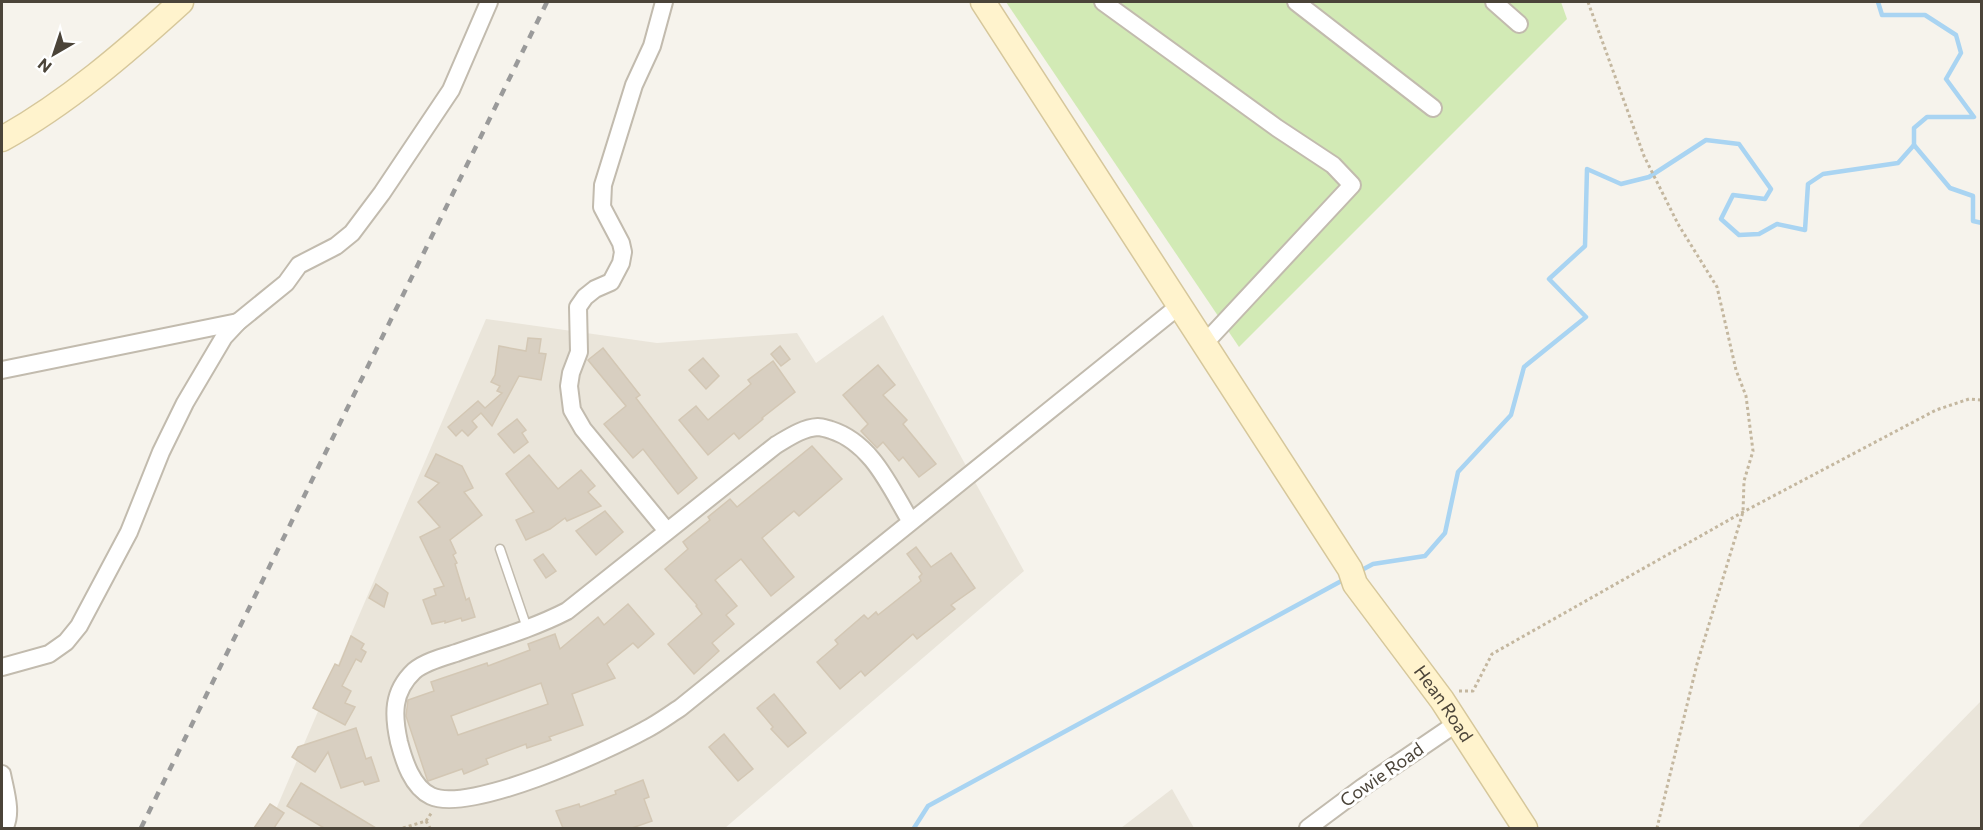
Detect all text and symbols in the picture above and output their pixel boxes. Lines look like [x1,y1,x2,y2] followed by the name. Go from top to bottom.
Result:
[24,24,84,84] north arrow
[34,55,55,77] text: N
[1410,661,1478,746] street label: Hean Road
[1335,737,1427,811] street label: Cowie Road

